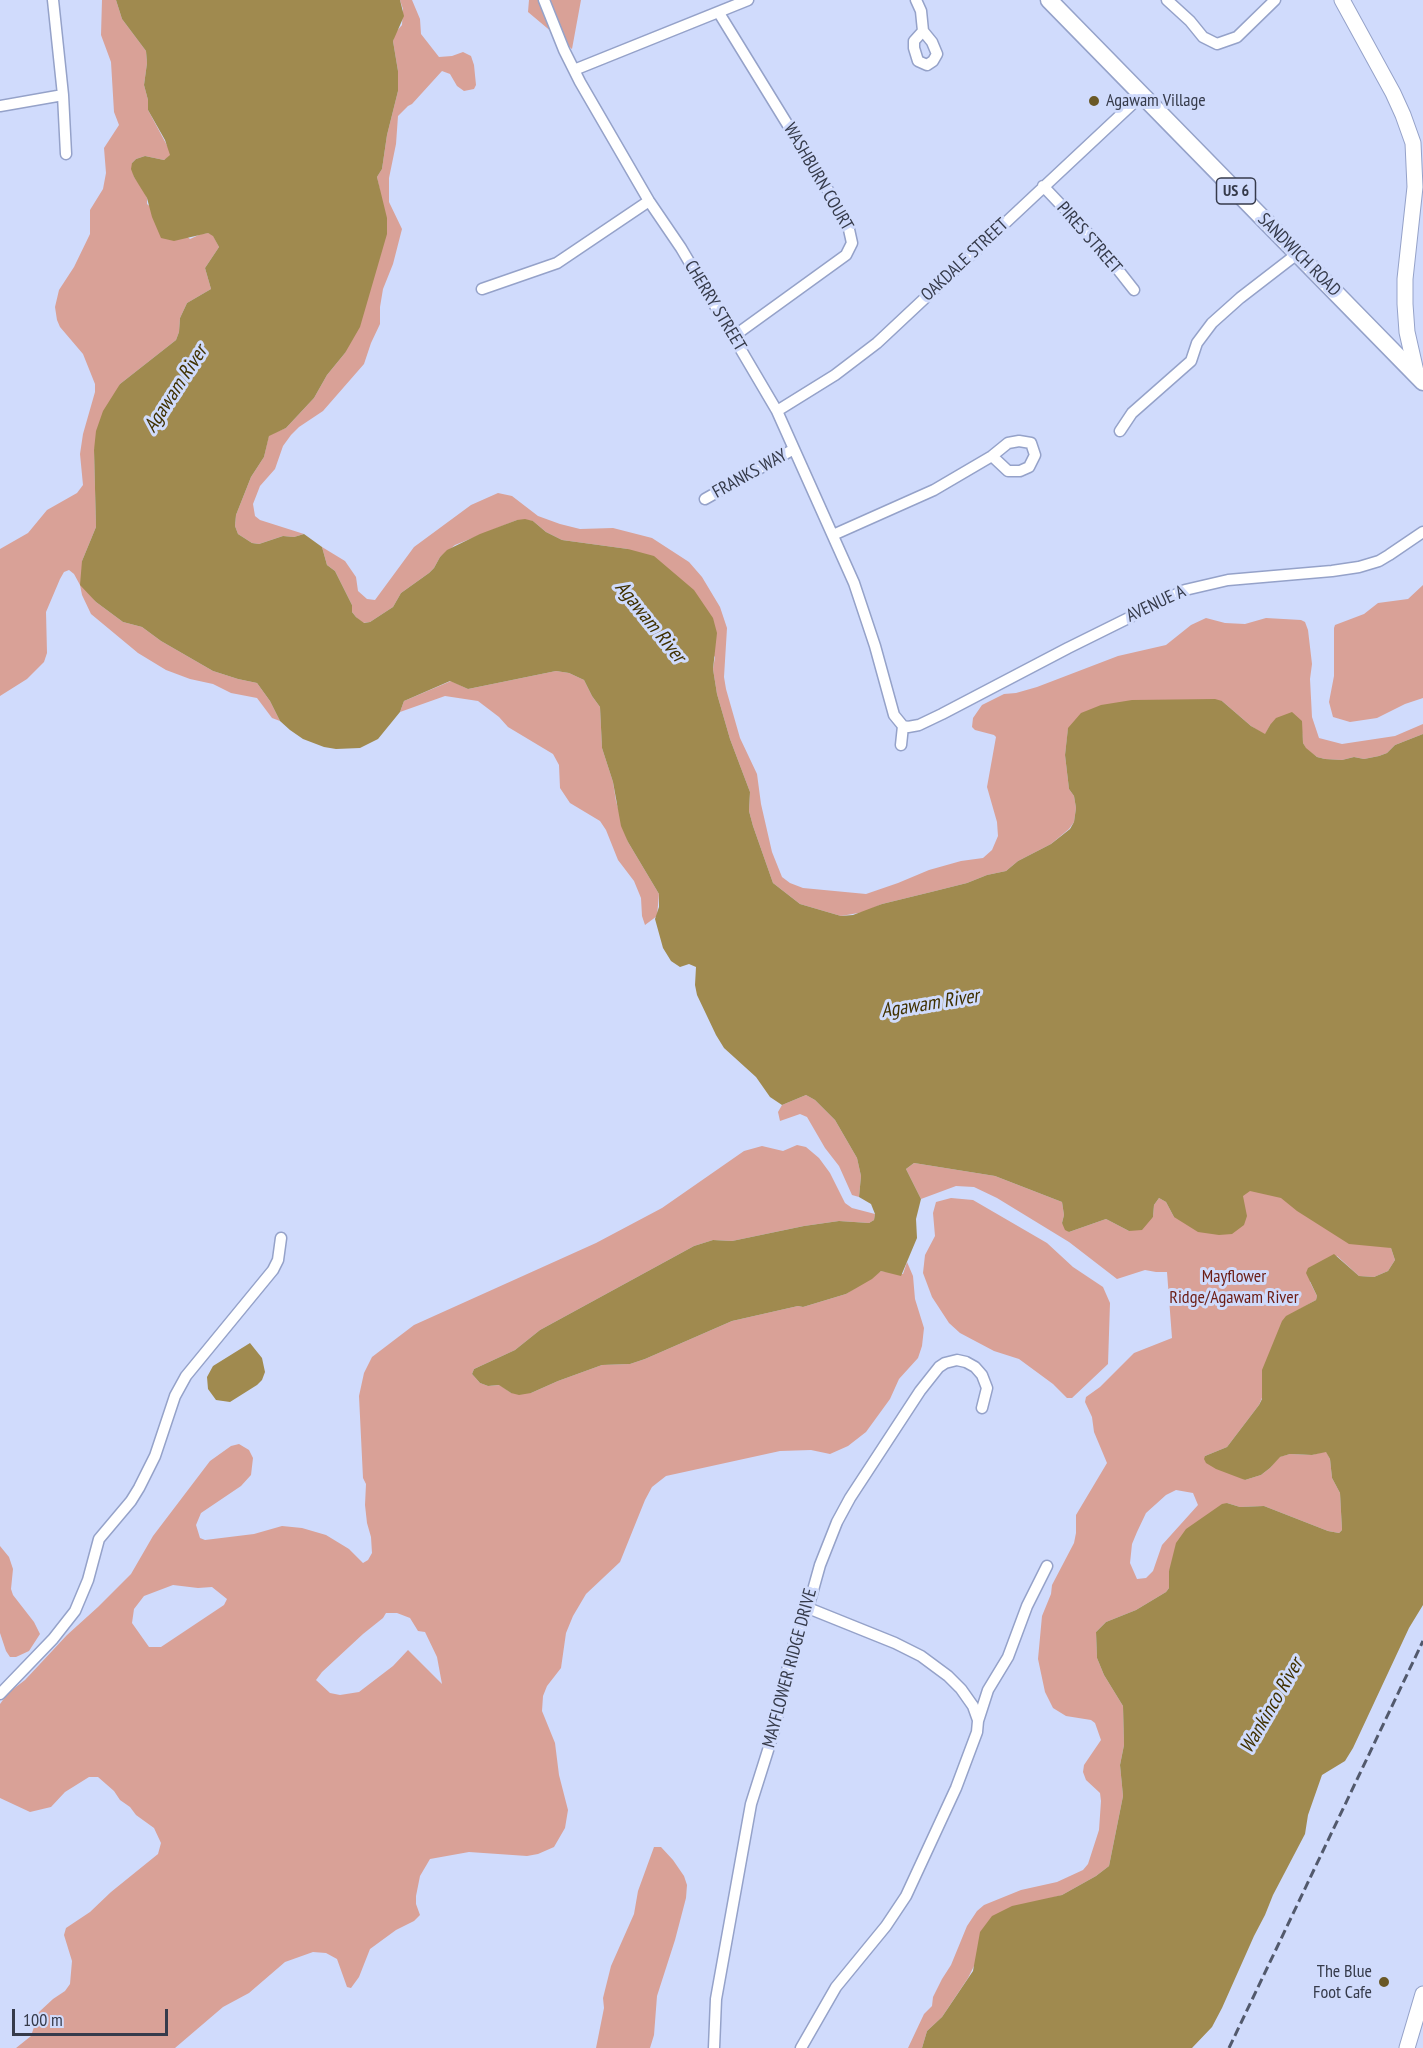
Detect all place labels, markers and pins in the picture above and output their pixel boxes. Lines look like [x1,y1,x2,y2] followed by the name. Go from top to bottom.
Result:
[1106,90,1206,112] place label: Agawam Village
[1087,94,1101,108] marker: Agawam Village
[1313,1961,1372,2004] place label: The Blue Foot Cafe
[1377,1975,1391,1989] marker: The Blue Foot Cafe

